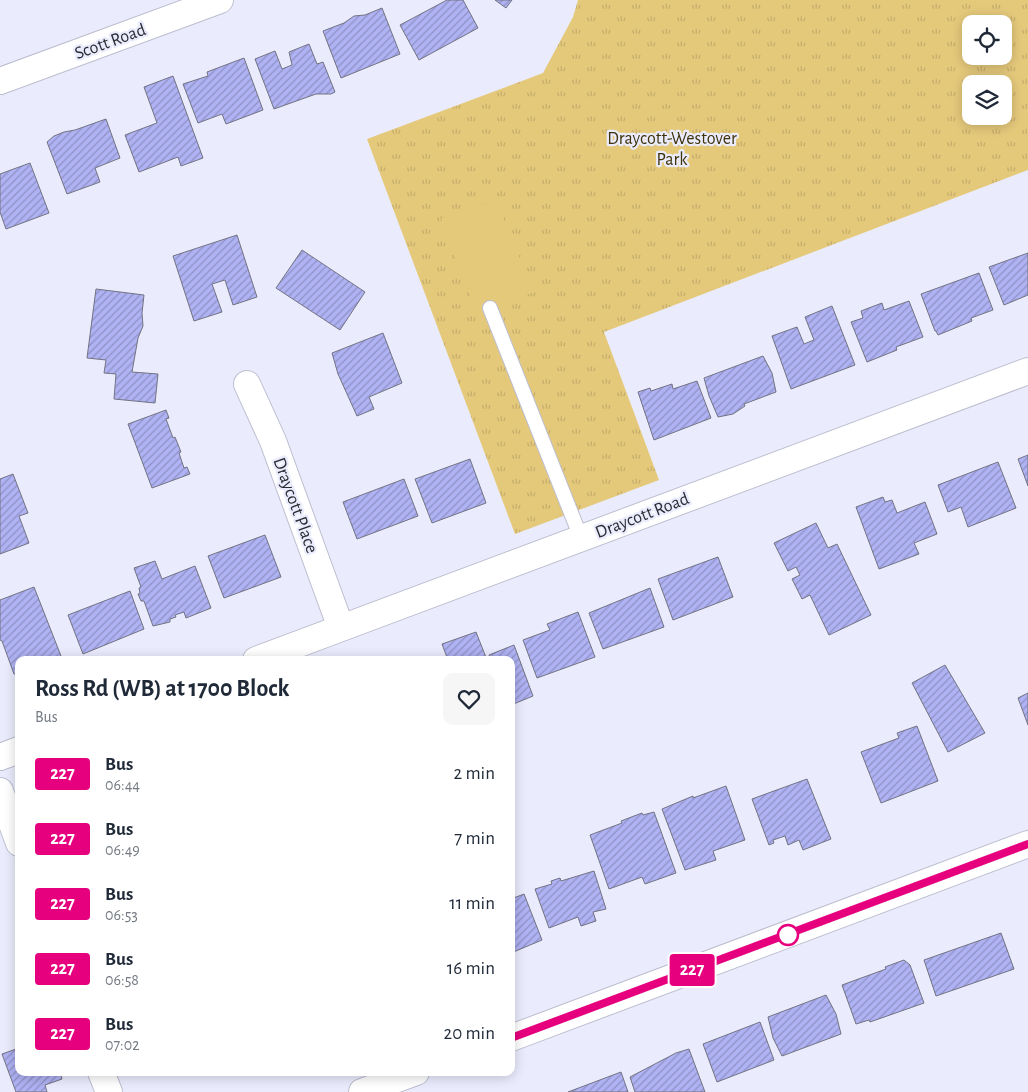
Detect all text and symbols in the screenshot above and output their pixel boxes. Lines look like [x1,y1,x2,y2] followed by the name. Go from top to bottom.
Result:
[962,15,1012,125] map controls
[962,15,1012,65] button: locate
[72,21,148,63] street label: Scott Road
[962,75,1012,125] button: layers
[607,130,737,169] park label: Draycott-Westover Park
[269,455,321,556] street label: Draycott Place
[593,490,692,542] street label: Draycott Road
[443,673,495,725] button: heart
[35,677,289,701] text: Ross Rd (WB) at 1700 Block
[35,709,58,725] text: Bus
[105,755,133,774] text: Bus
[454,764,495,783] text: 2 min
[50,765,75,783] text: 227
[105,777,140,793] text: 06:44
[105,820,133,839] text: Bus
[454,829,495,848] text: 7 min
[50,830,75,848] text: 227
[105,842,140,858] text: 06:49
[105,885,133,904] text: Bus
[449,894,495,913] text: 11 min
[50,895,75,913] text: 227
[105,907,138,923] text: 06:53
[777,924,799,946] unlabelled marker
[105,950,133,969] text: Bus
[663,954,721,986] line badge: 227
[447,959,495,978] text: 16 min
[50,960,75,978] text: 227
[680,961,704,979] text: 227
[105,972,139,988] text: 06:58
[105,1015,133,1034] text: Bus
[444,1024,495,1043] text: 20 min
[50,1025,75,1043] text: 227
[105,1037,140,1053] text: 07:02

